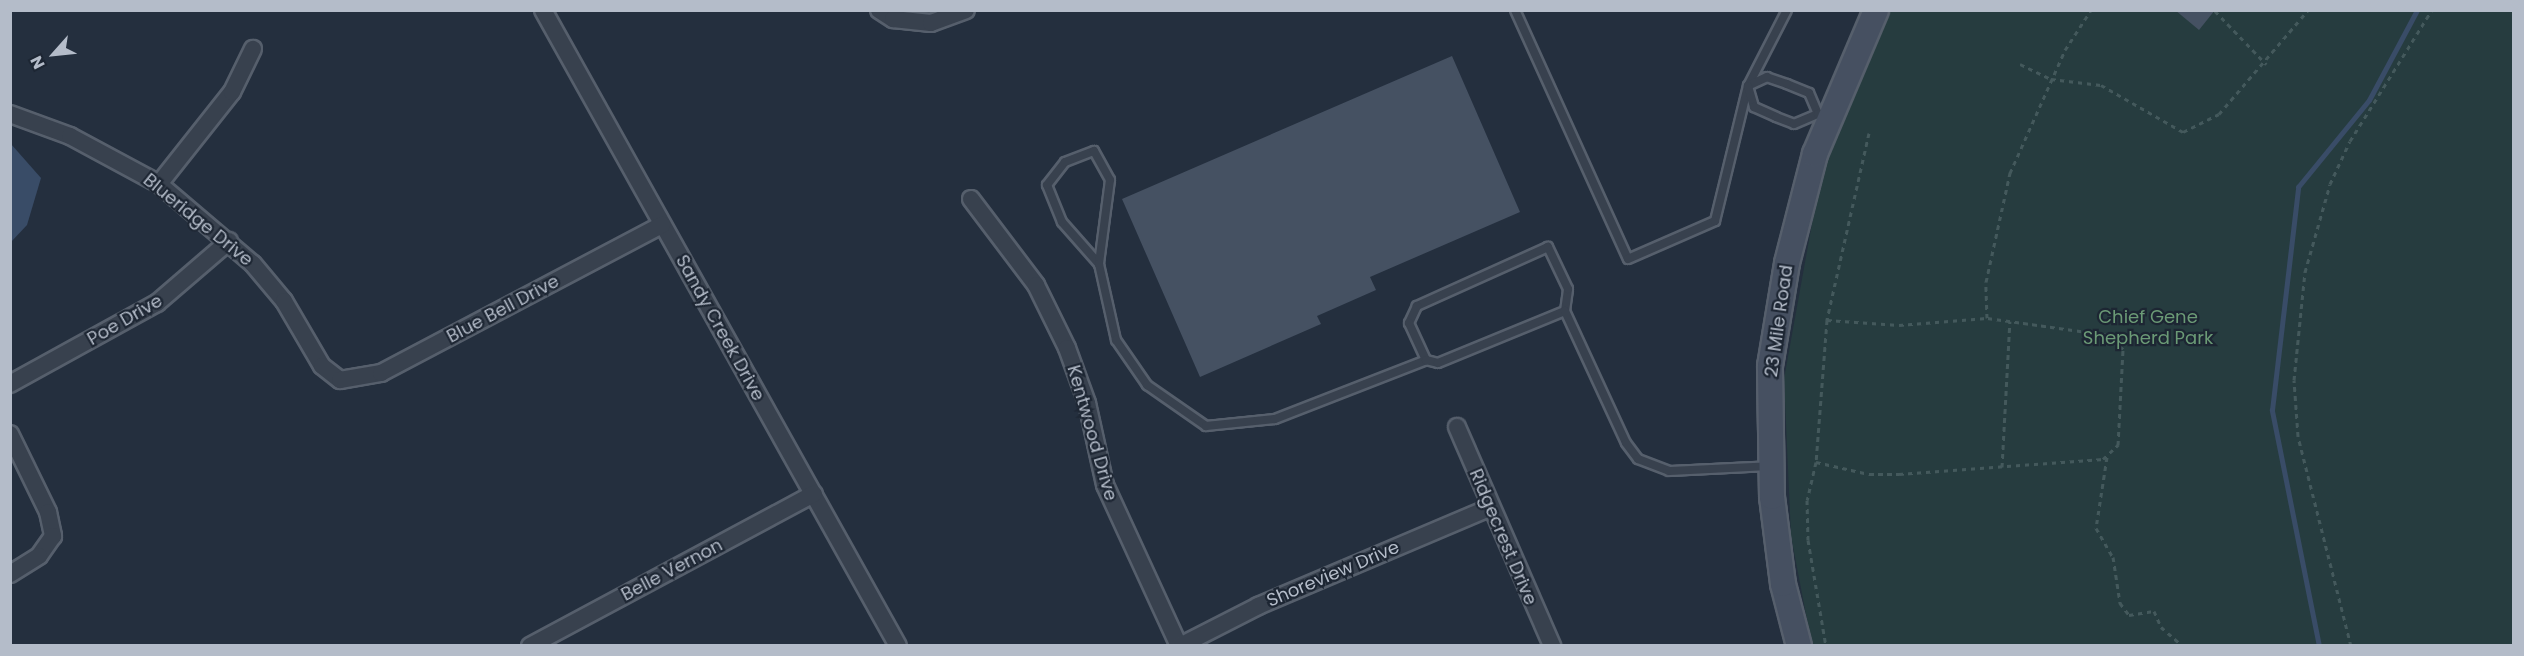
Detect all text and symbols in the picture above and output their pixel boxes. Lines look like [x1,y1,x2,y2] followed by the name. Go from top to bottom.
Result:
[24,24,84,84] north arrow
[25,52,51,73] text: N
[139,169,257,271] street label: Blueridge Drive
[671,251,769,405] street label: Sandy Creek Drive
[1760,264,1798,378] street label: 23 Mile Road
[443,270,563,348] street label: Blue Bell Drive
[84,290,166,350] street label: Poe Drive
[2083,307,2213,350] park label: Chief Gene Shepherd Park
[1062,363,1122,503] street label: Kentwood Drive
[1465,466,1541,608] street label: Ridgecrest Drive
[618,534,726,606] street label: Belle Vernon
[1263,536,1403,612] street label: Shoreview Drive

